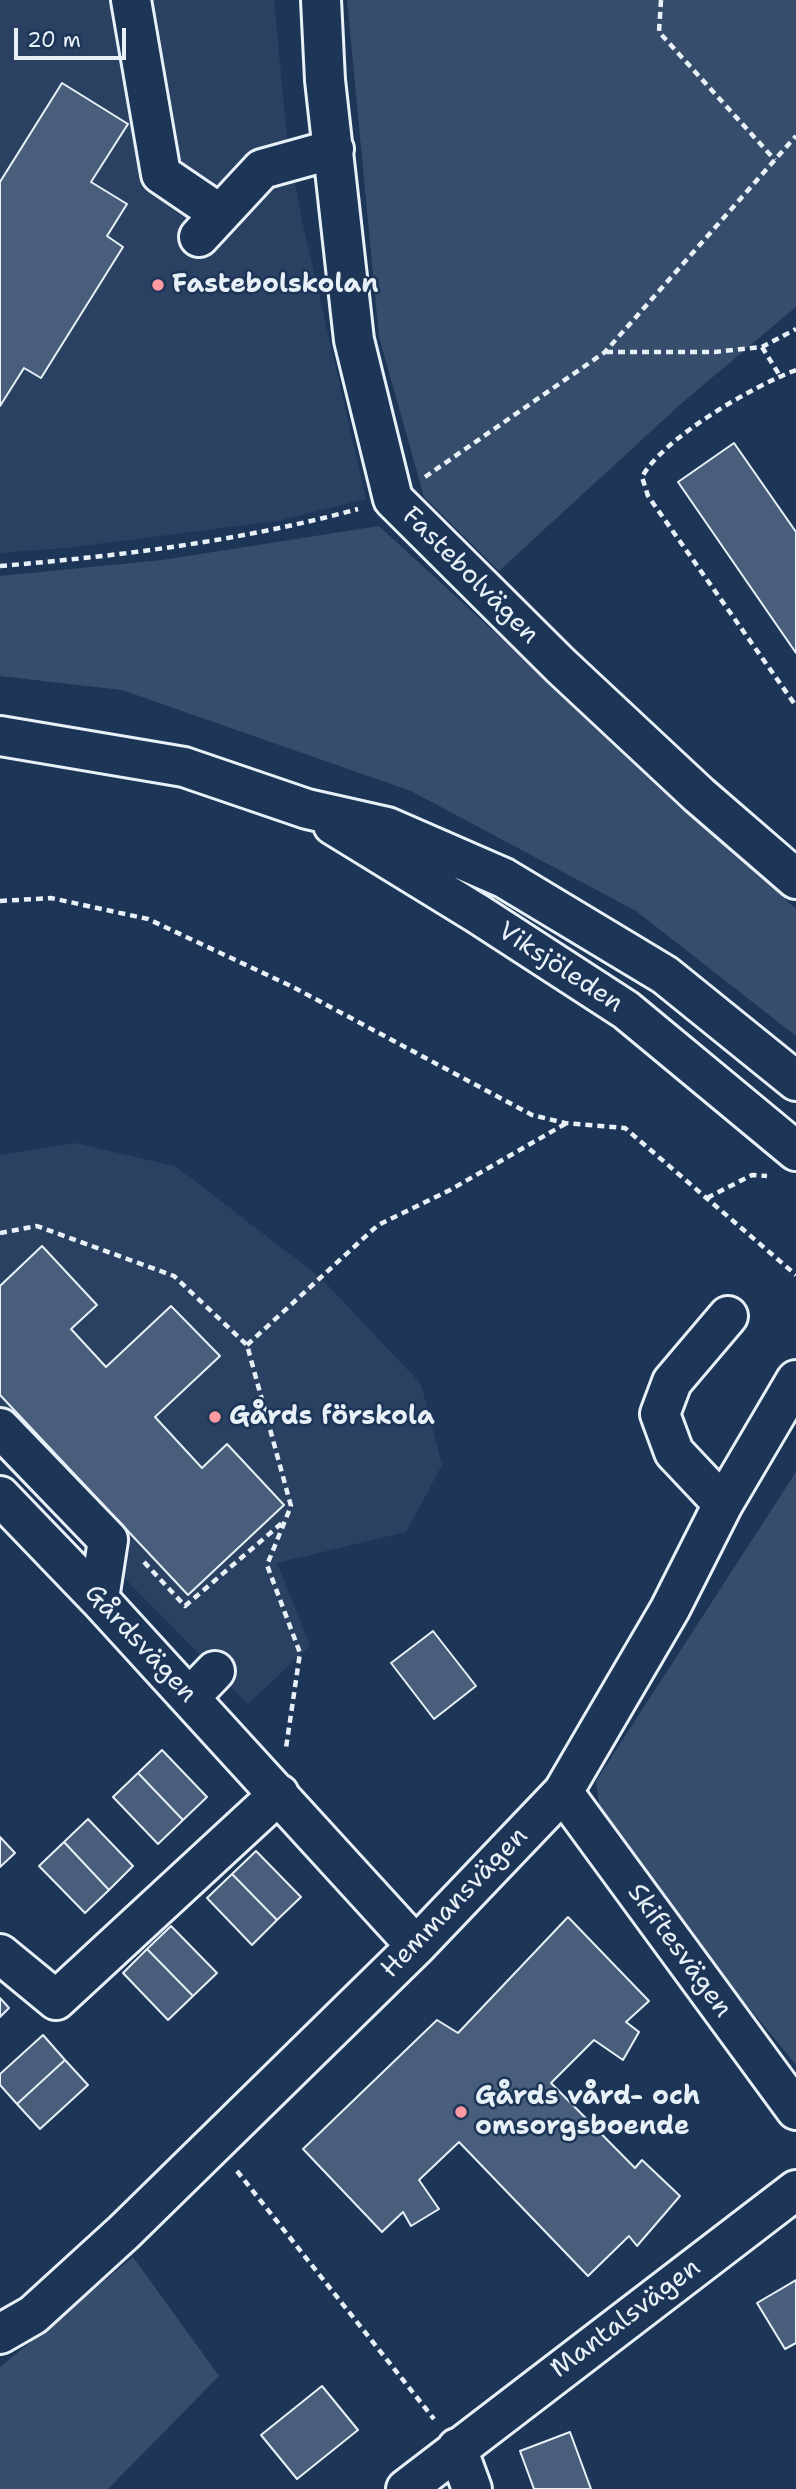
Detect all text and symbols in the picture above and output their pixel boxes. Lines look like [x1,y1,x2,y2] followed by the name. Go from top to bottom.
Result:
[18,14,130,58] scale bar
[27,26,81,54] text: 20 m
[172,269,379,301] place label: Fastebolskolan
[150,277,166,293] marker: Fastebolskolan
[395,501,545,651] street label: Fastebolvägen
[492,916,628,1020] street label: Viksjöleden
[229,1401,435,1433] place label: Gårds förskola
[207,1409,223,1425] marker: Gårds förskola
[77,1578,203,1710] street label: Gårdsvägen
[375,1821,535,1985] street label: Hemmansvägen
[620,1878,738,2024] street label: Skiftesvägen
[475,2081,700,2142] place label: Gårds vård- och omsorgsboende
[453,2104,469,2120] marker: Gårds vård- och omsorgsboende
[545,2253,707,2385] street label: Mantalsvägen

